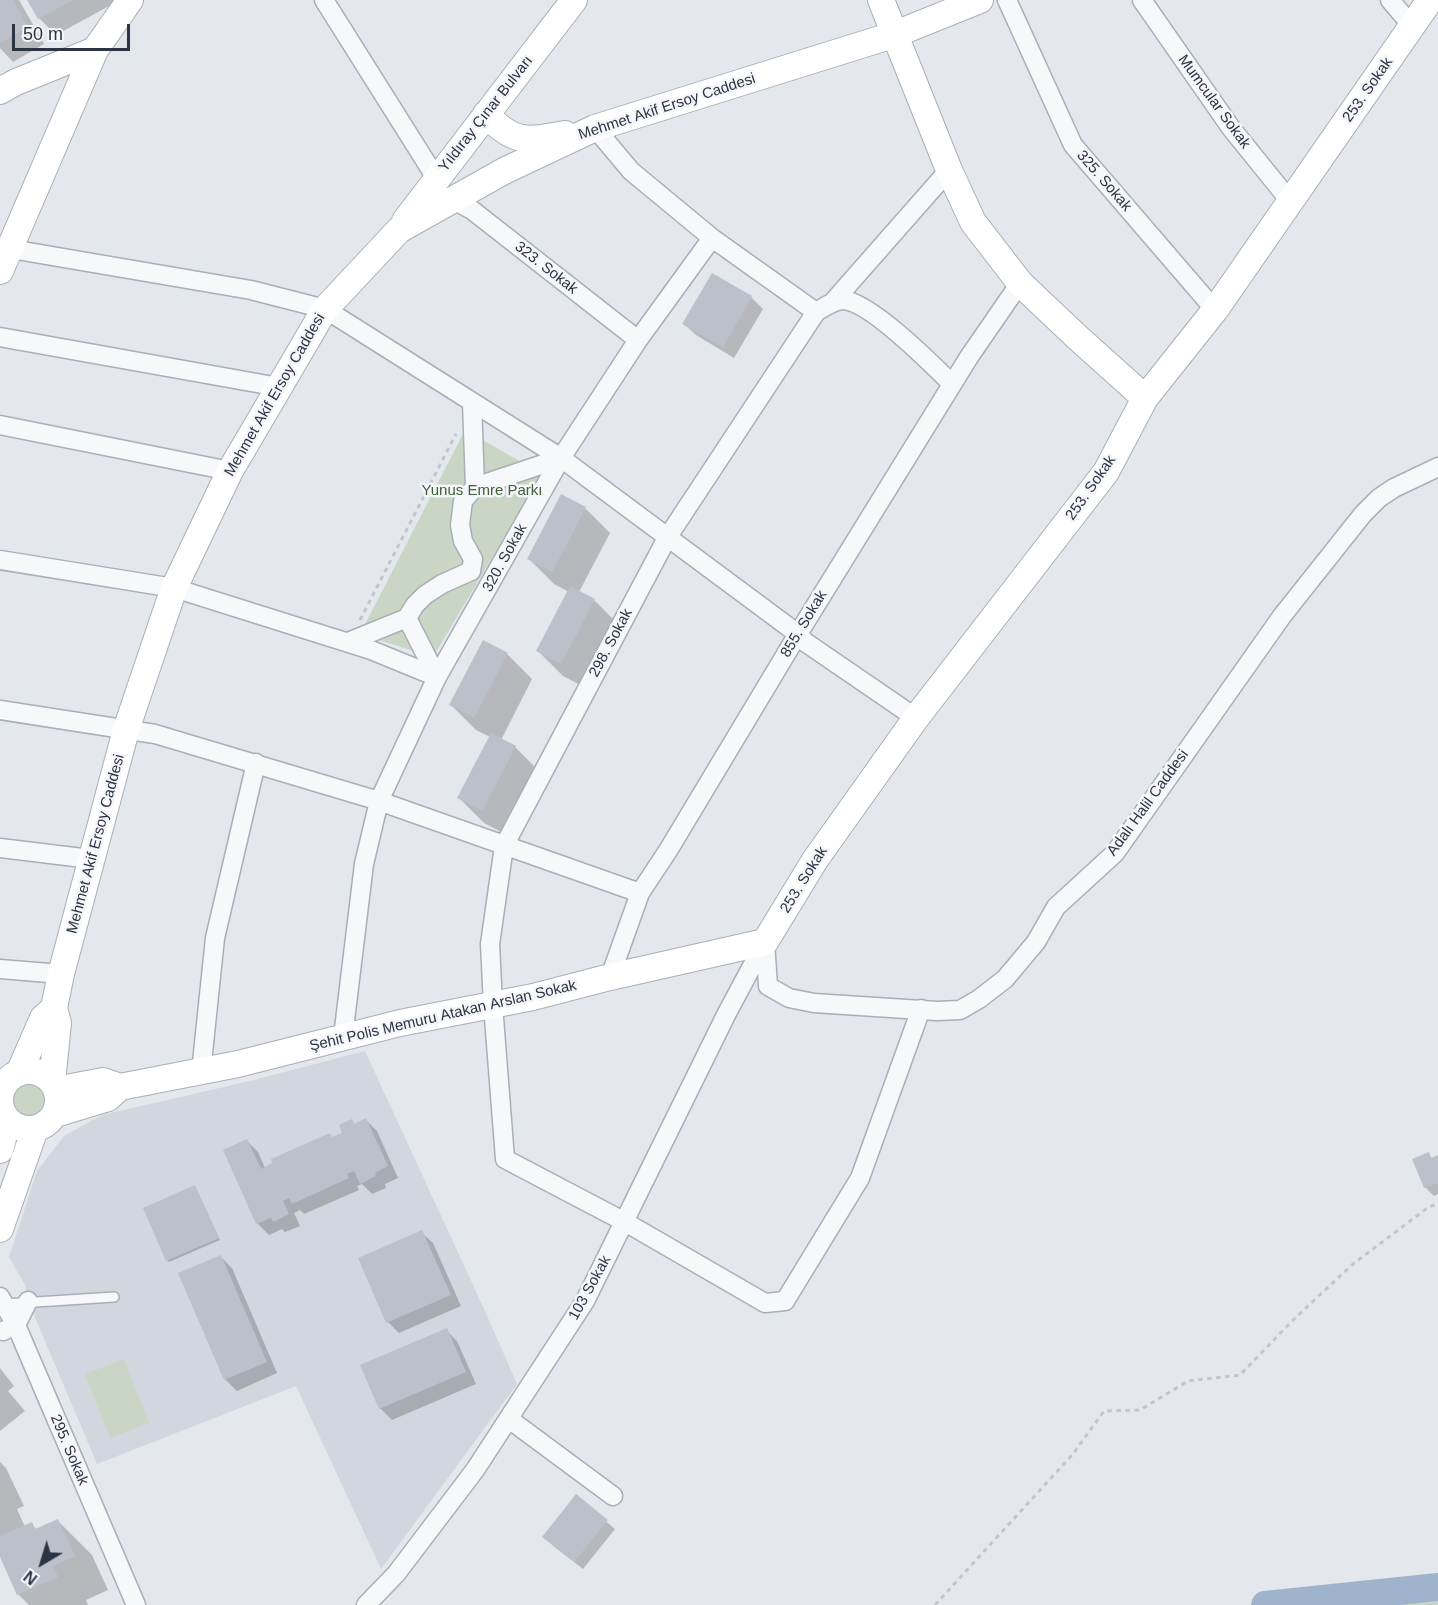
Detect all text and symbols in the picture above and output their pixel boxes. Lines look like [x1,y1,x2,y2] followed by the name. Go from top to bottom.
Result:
[15,12,134,50] scale bar
[23,24,63,44] text: 50 m
[435,52,537,176] street label: Yıldıray Çınar Bulvarı
[1174,52,1254,152] street label: Mumcular Sokak
[1339,54,1397,126] street label: 253. Sokak
[576,70,758,144] street label: Mehmet Akif Ersoy Caddesi
[1073,147,1135,215] street label: 325. Sokak
[511,238,581,298] street label: 323. Sokak
[221,310,329,480] street label: Mehmet Akif Ersoy Caddesi
[1062,452,1120,524] street label: 253. Sokak
[422,482,542,500] park label: Yunus Emre Parkı
[479,521,531,595] street label: 320. Sokak
[777,587,831,661] street label: 855. Sokak
[585,606,637,680] street label: 298. Sokak
[1103,746,1193,860] street label: Adalı Halil Caddesi
[63,752,129,936] street label: Mehmet Akif Ersoy Caddesi
[776,843,832,917] street label: 253. Sokak
[308,976,578,1056] street label: Şehit Polis Memuru Atakan Arslan Sokak
[565,1253,615,1323] street label: 103 Sokak
[46,1412,92,1488] street label: 295. Sokak
[12,1533,72,1593] north arrow
[21,1567,40,1588] text: N

